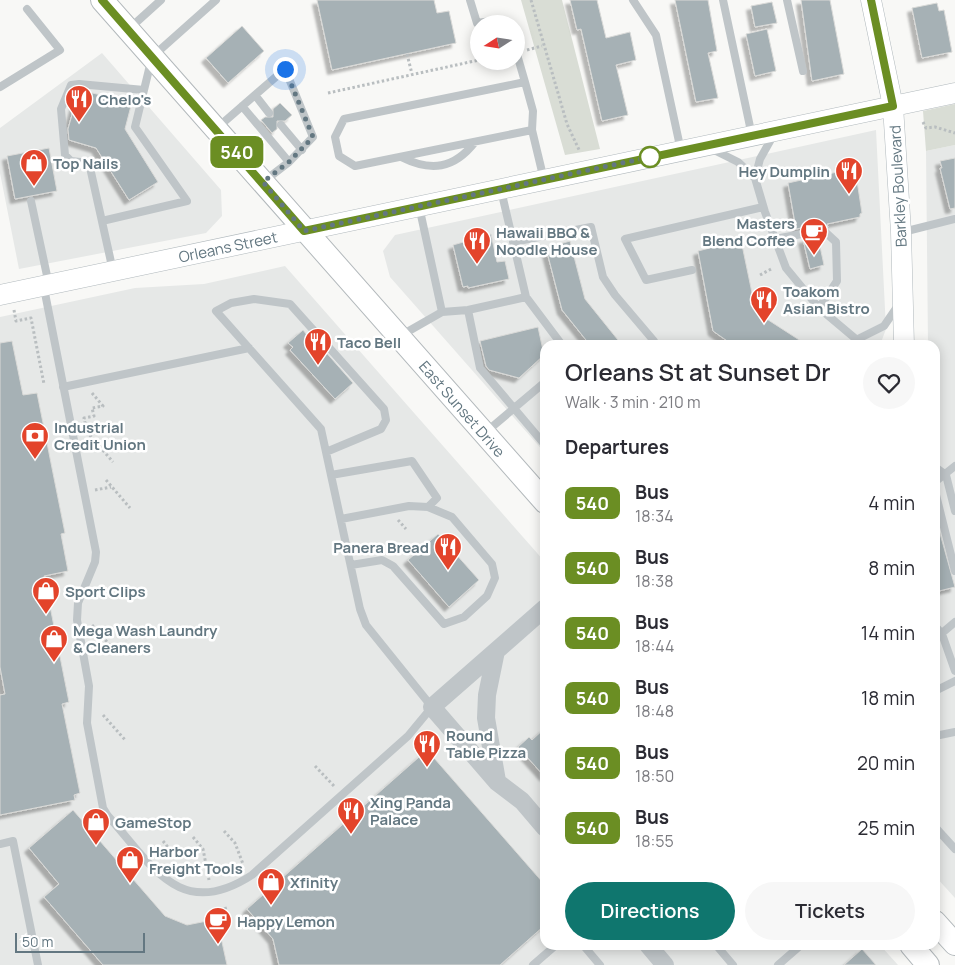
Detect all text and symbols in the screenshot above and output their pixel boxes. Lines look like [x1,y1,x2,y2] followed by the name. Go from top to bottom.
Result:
[470,15,525,70] north arrow
[470,15,525,70] map controls
[273,57,298,82] your location
[64,84,94,123] restaurant icon: Chelo's
[98,89,151,110] place label: Chelo's
[884,125,912,247] street label: Barkley Boulevard
[208,136,266,168] line badge: 540
[220,140,254,164] text: 540
[639,146,661,168] unlabelled marker
[19,148,49,187] shop icon: Top Nails
[53,153,118,174] place label: Top Nails
[834,156,864,195] restaurant icon: Hey Dumplin
[738,161,830,182] place label: Hey Dumplin
[702,213,795,251] place label: Masters Blend Coffee
[799,217,829,256] cafe icon: Masters Blend Coffee
[496,222,597,260] place label: Hawaii BBQ & Noodle House
[177,226,279,268] street label: Orleans Street
[462,226,492,265] restaurant icon: Hawaii BBQ & Noodle House
[783,281,870,319] place label: Toakom Asian Bistro
[749,285,779,324] restaurant icon: Toakom Asian Bistro
[303,327,333,366] restaurant icon: Taco Bell
[337,332,401,353] place label: Taco Bell
[565,355,831,388] text: Orleans St at Sunset Dr
[414,356,510,462] street label: East Sunset Drive
[863,357,915,409] button: heart
[565,391,701,413] text: Walk · 3 min · 210 m
[54,417,146,455] place label: Industrial Credit Union
[20,421,50,460] bank icon: Industrial Credit Union
[565,434,669,460] text: Departures
[635,479,669,505] text: Bus
[868,490,915,516] text: 4 min
[576,491,609,515] text: 540
[635,505,674,527] text: 18:34
[433,532,463,571] restaurant icon: Panera Bread
[333,537,429,558] place label: Panera Bread
[635,544,669,570] text: Bus
[868,555,915,581] text: 8 min
[576,556,609,580] text: 540
[635,570,673,592] text: 18:38
[31,576,61,615] shop icon: Sport Clips
[65,581,146,602] place label: Sport Clips
[635,609,669,635] text: Bus
[73,620,218,658] place label: Mega Wash Laundry & Cleaners
[861,620,915,646] text: 14 min
[576,621,609,645] text: 540
[39,624,69,663] shop icon: Mega Wash Laundry & Cleaners
[635,635,674,657] text: 18:44
[635,674,669,700] text: Bus
[861,685,915,711] text: 18 min
[576,686,609,710] text: 540
[635,700,674,722] text: 18:48
[446,725,526,763] place label: Round Table Pizza
[412,729,442,768] restaurant icon: Round Table Pizza
[635,739,669,765] text: Bus
[857,750,915,776] text: 20 min
[576,751,609,775] text: 540
[635,765,674,787] text: 18:50
[370,792,451,830] place label: Xing Panda Palace
[336,796,366,835] restaurant icon: Xing Panda Palace
[635,804,669,830] text: Bus
[81,807,111,846] shop icon: GameStop
[115,812,191,833] place label: GameStop
[858,815,915,841] text: 25 min
[576,816,609,840] text: 540
[635,830,674,852] text: 18:55
[149,841,243,879] place label: Harbor Freight Tools
[115,845,145,884] shop icon: Harbor Freight Tools
[256,867,286,906] shop icon: Xfinity
[290,872,339,893] place label: Xfinity
[565,882,735,940] button: Directions
[745,882,915,940] button: Tickets
[203,906,233,945] cafe icon: Happy Lemon
[237,911,335,932] place label: Happy Lemon
[15,930,145,953] scale bar
[22,932,53,951] text: 50 m

